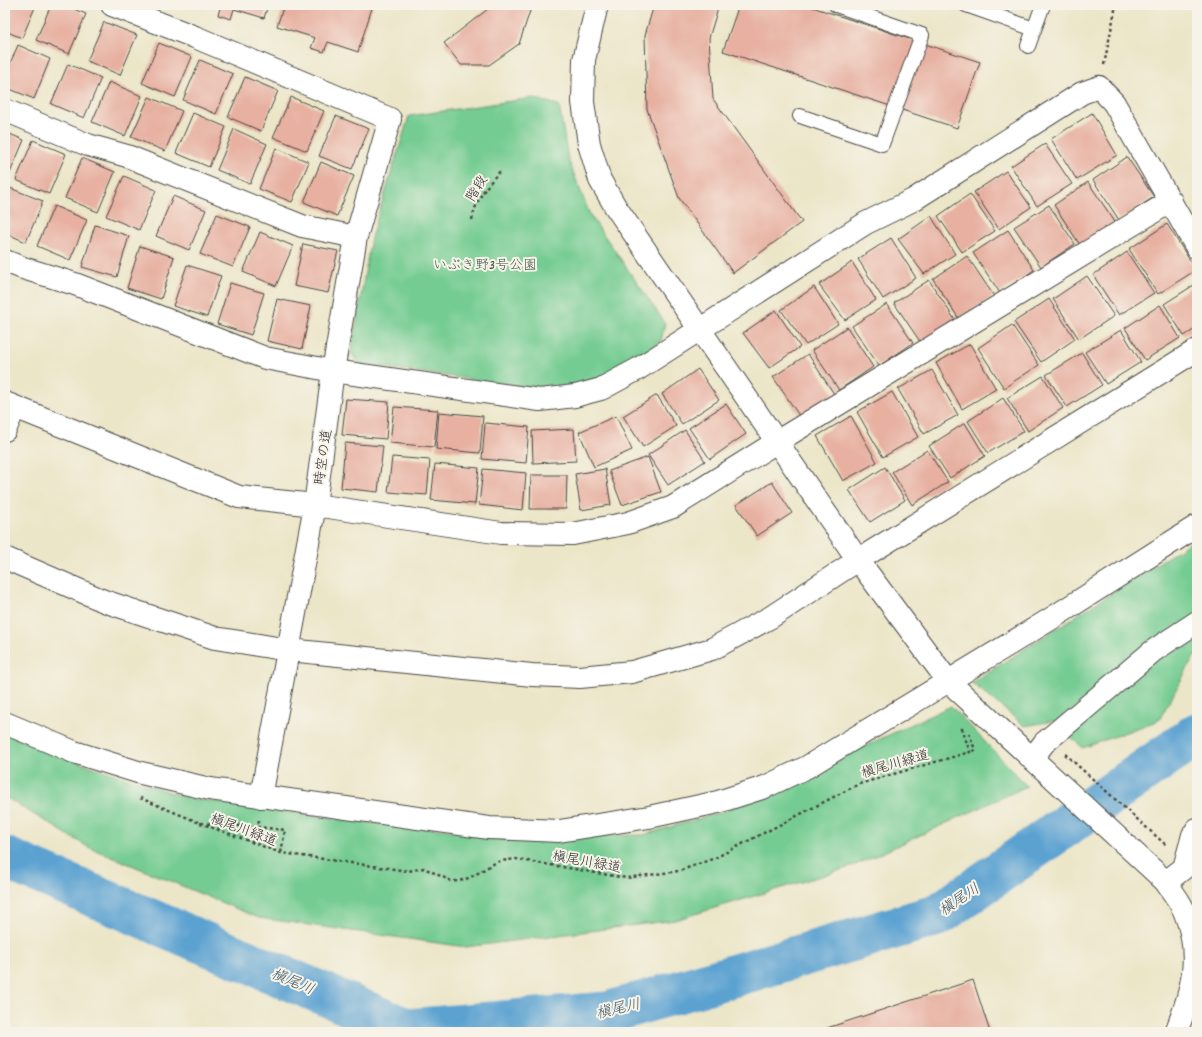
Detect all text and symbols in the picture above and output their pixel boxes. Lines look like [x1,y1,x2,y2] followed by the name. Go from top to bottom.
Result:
[462,172,493,206] street label: 階段
[433,256,537,276] park label: いぶき野3号公園
[310,428,338,486] street label: 時空の道
[859,746,932,784] street label: 槇尾川緑道
[207,810,280,852] street label: 槇尾川緑道
[550,847,623,879] street label: 槇尾川緑道
[935,879,985,922] water label: 槇尾川
[267,964,317,1002] water label: 槇尾川
[594,994,643,1026] water label: 槇尾川

